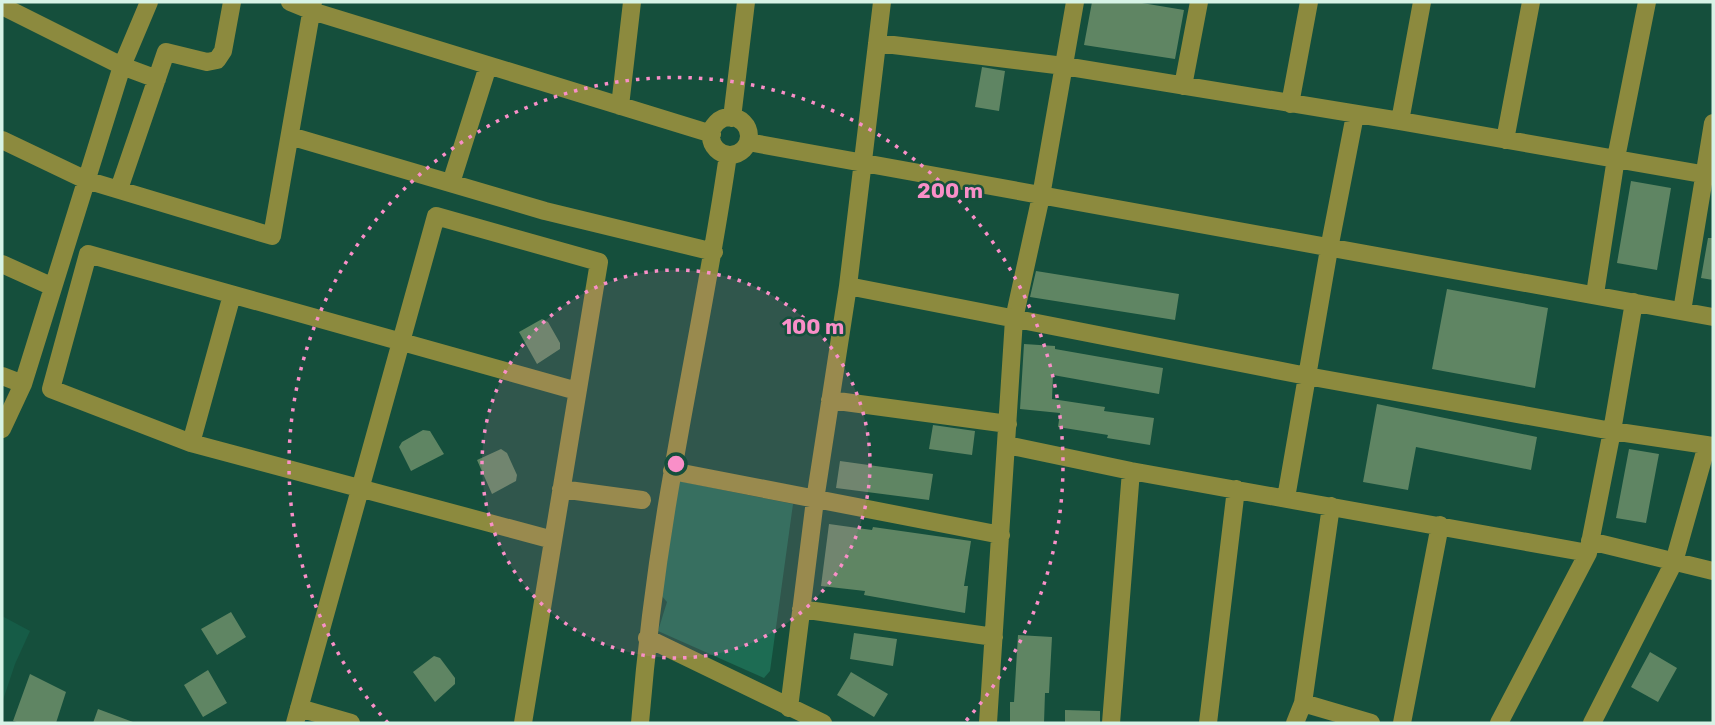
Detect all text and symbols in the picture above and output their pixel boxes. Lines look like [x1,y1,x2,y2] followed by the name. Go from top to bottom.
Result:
[917,178,983,203] text: 200 m
[782,314,844,339] text: 100 m
[664,452,688,476] centre of rings

